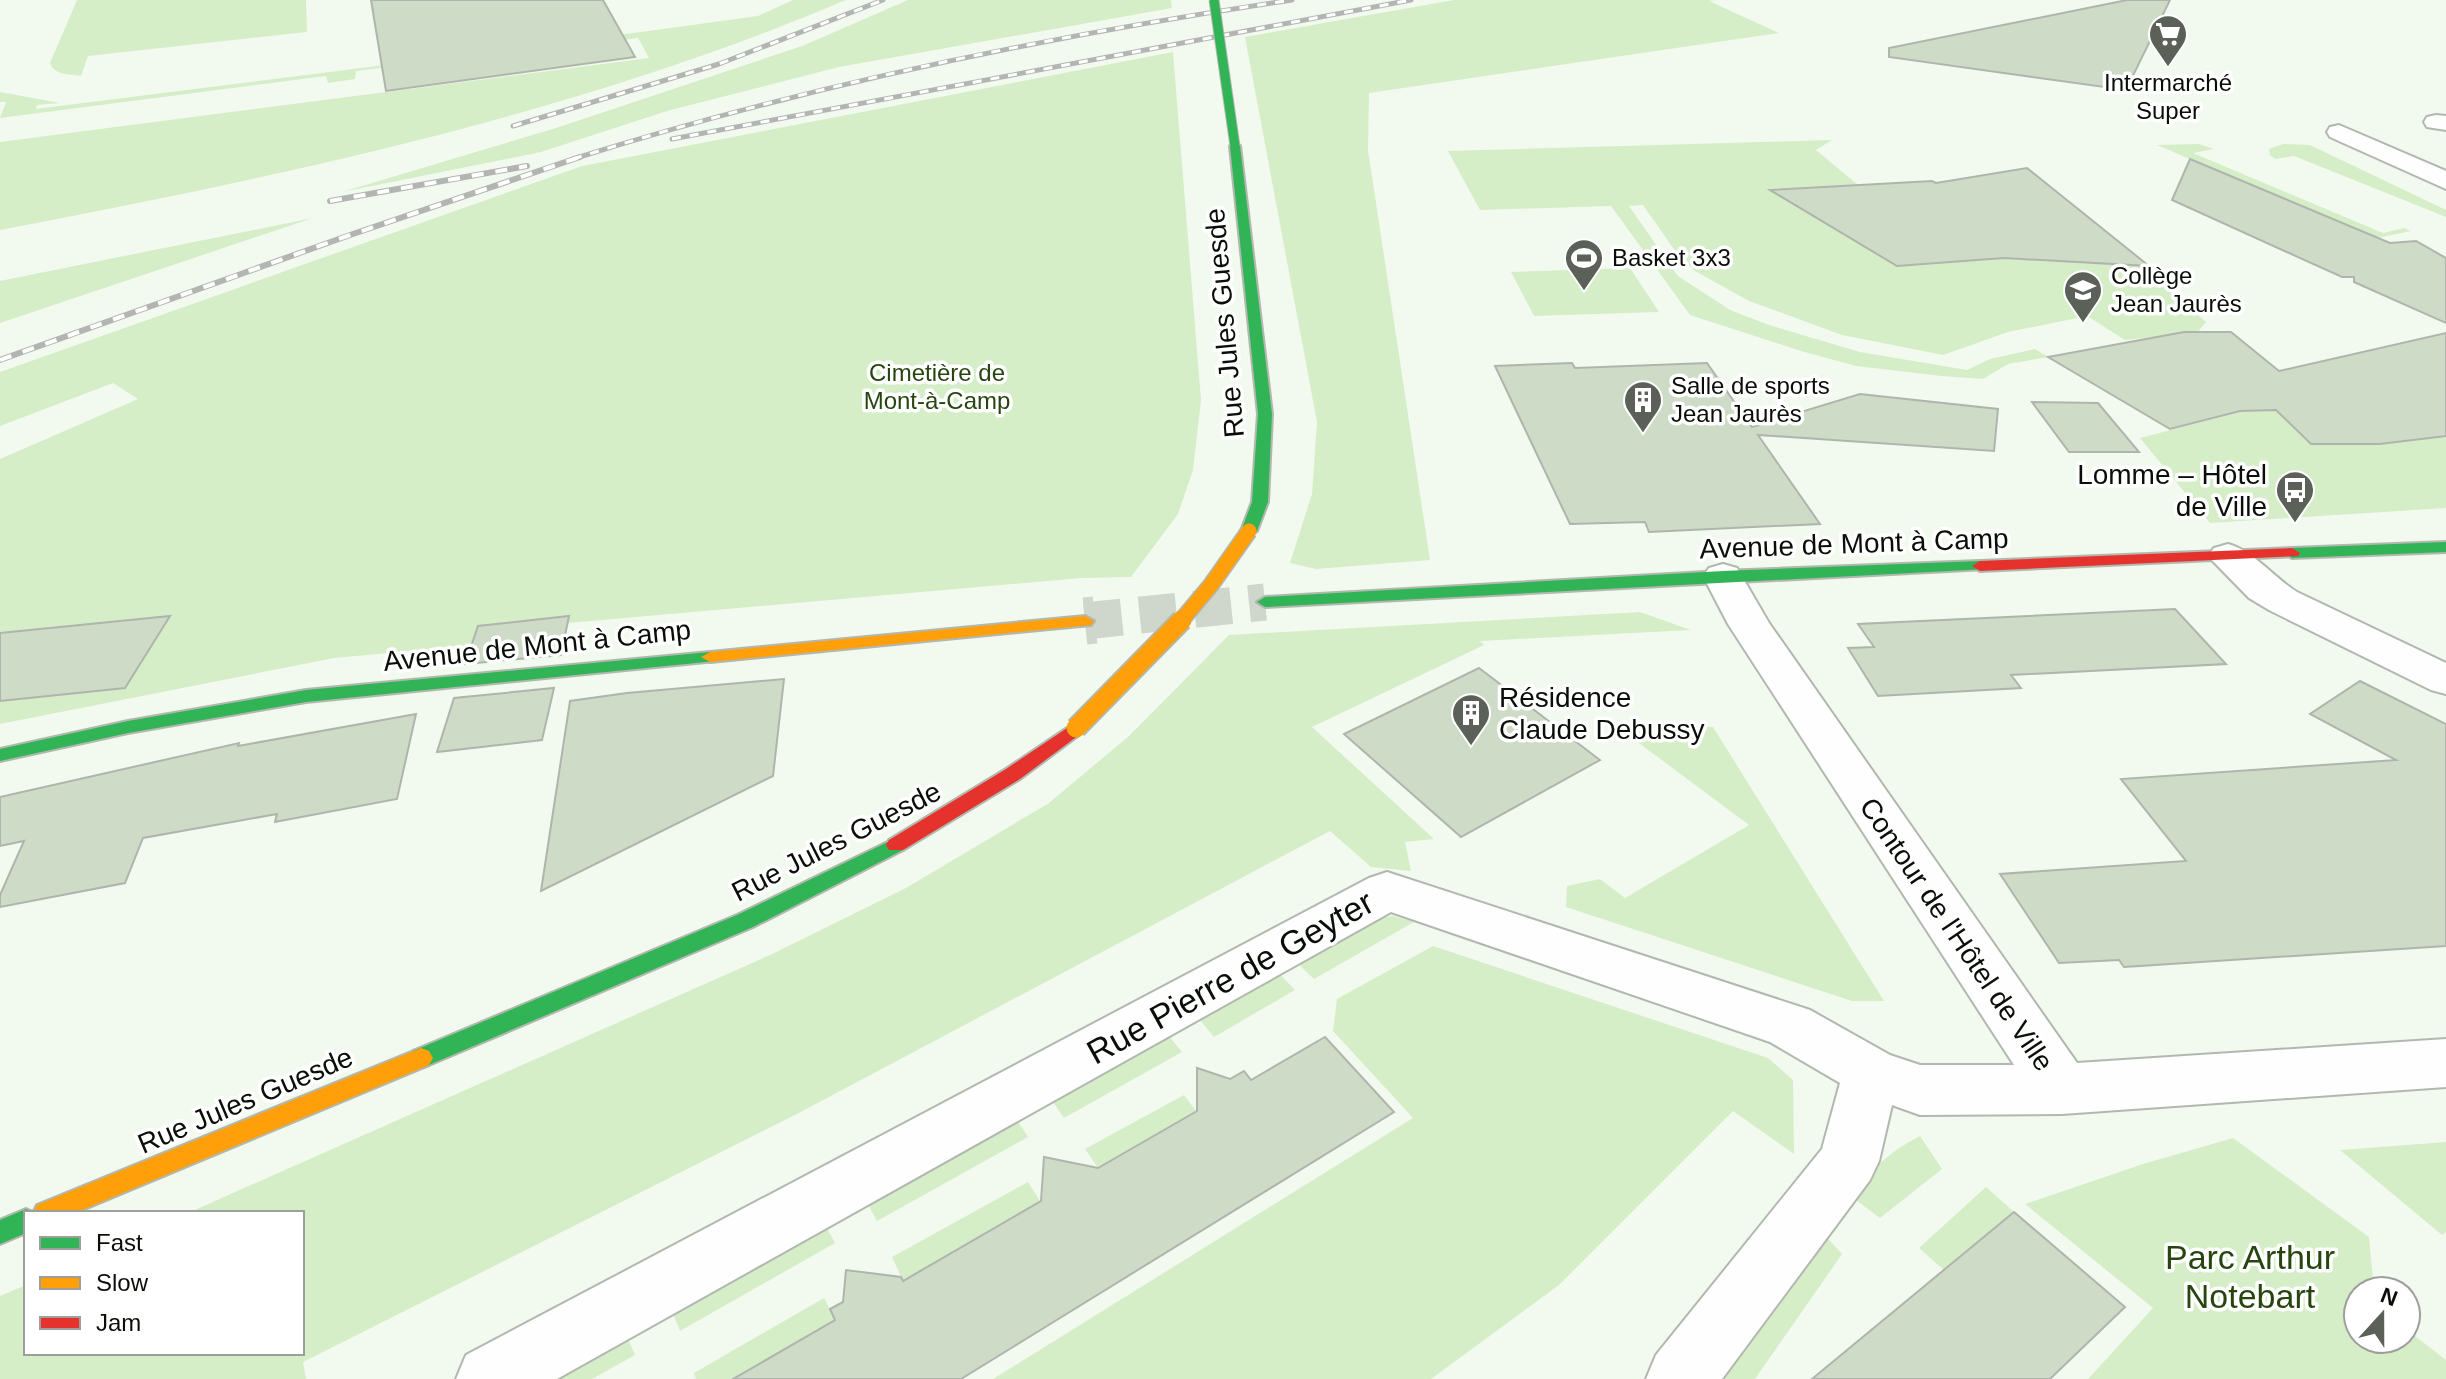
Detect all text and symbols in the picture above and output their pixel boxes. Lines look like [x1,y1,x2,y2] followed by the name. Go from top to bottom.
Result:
[2147,13,2189,68] supermarket icon: Intermarché Super
[2104,69,2232,124] place label: Intermarché Super
[1199,207,1250,439] street label: Rue Jules Guesde
[1563,237,1605,292] sports icon: Basket 3x3
[1612,244,1731,271] place label: Basket 3x3
[2111,262,2242,317] place label: Collège Jean Jaurès
[2062,269,2104,324] school or university icon: Collège Jean Jaurès
[864,359,1010,414] park label: Cimetière de Mont-à-Camp
[1671,372,1830,427] place label: Salle de sports Jean Jaurès
[1622,379,1664,434] building icon: Salle de sports Jean Jaurès
[2077,459,2267,522] place label: Lomme – Hôtel de Ville
[2274,469,2316,524] bus stop icon: Lomme – Hôtel de Ville
[1699,523,2009,564] street label: Avenue de Mont à Camp
[382,614,692,677] street label: Avenue de Mont à Camp
[1499,682,1704,745] place label: Résidence Claude Debussy
[1450,692,1492,747] building icon: Résidence Claude Debussy
[727,775,946,908] street label: Rue Jules Guesde
[1854,792,2060,1077] street label: Contour de l'Hôtel de Ville
[1080,883,1380,1071] street label: Rue Pierre de Geyter
[133,1041,357,1160] street label: Rue Jules Guesde
[24,1211,304,1355] legend
[96,1229,143,1256] text: Fast
[2165,1238,2335,1315] park label: Parc Arthur Notebart
[96,1269,149,1296] text: Slow
[2342,1275,2422,1355] north arrow
[2377,1282,2401,1311] text: N
[96,1309,141,1336] text: Jam

